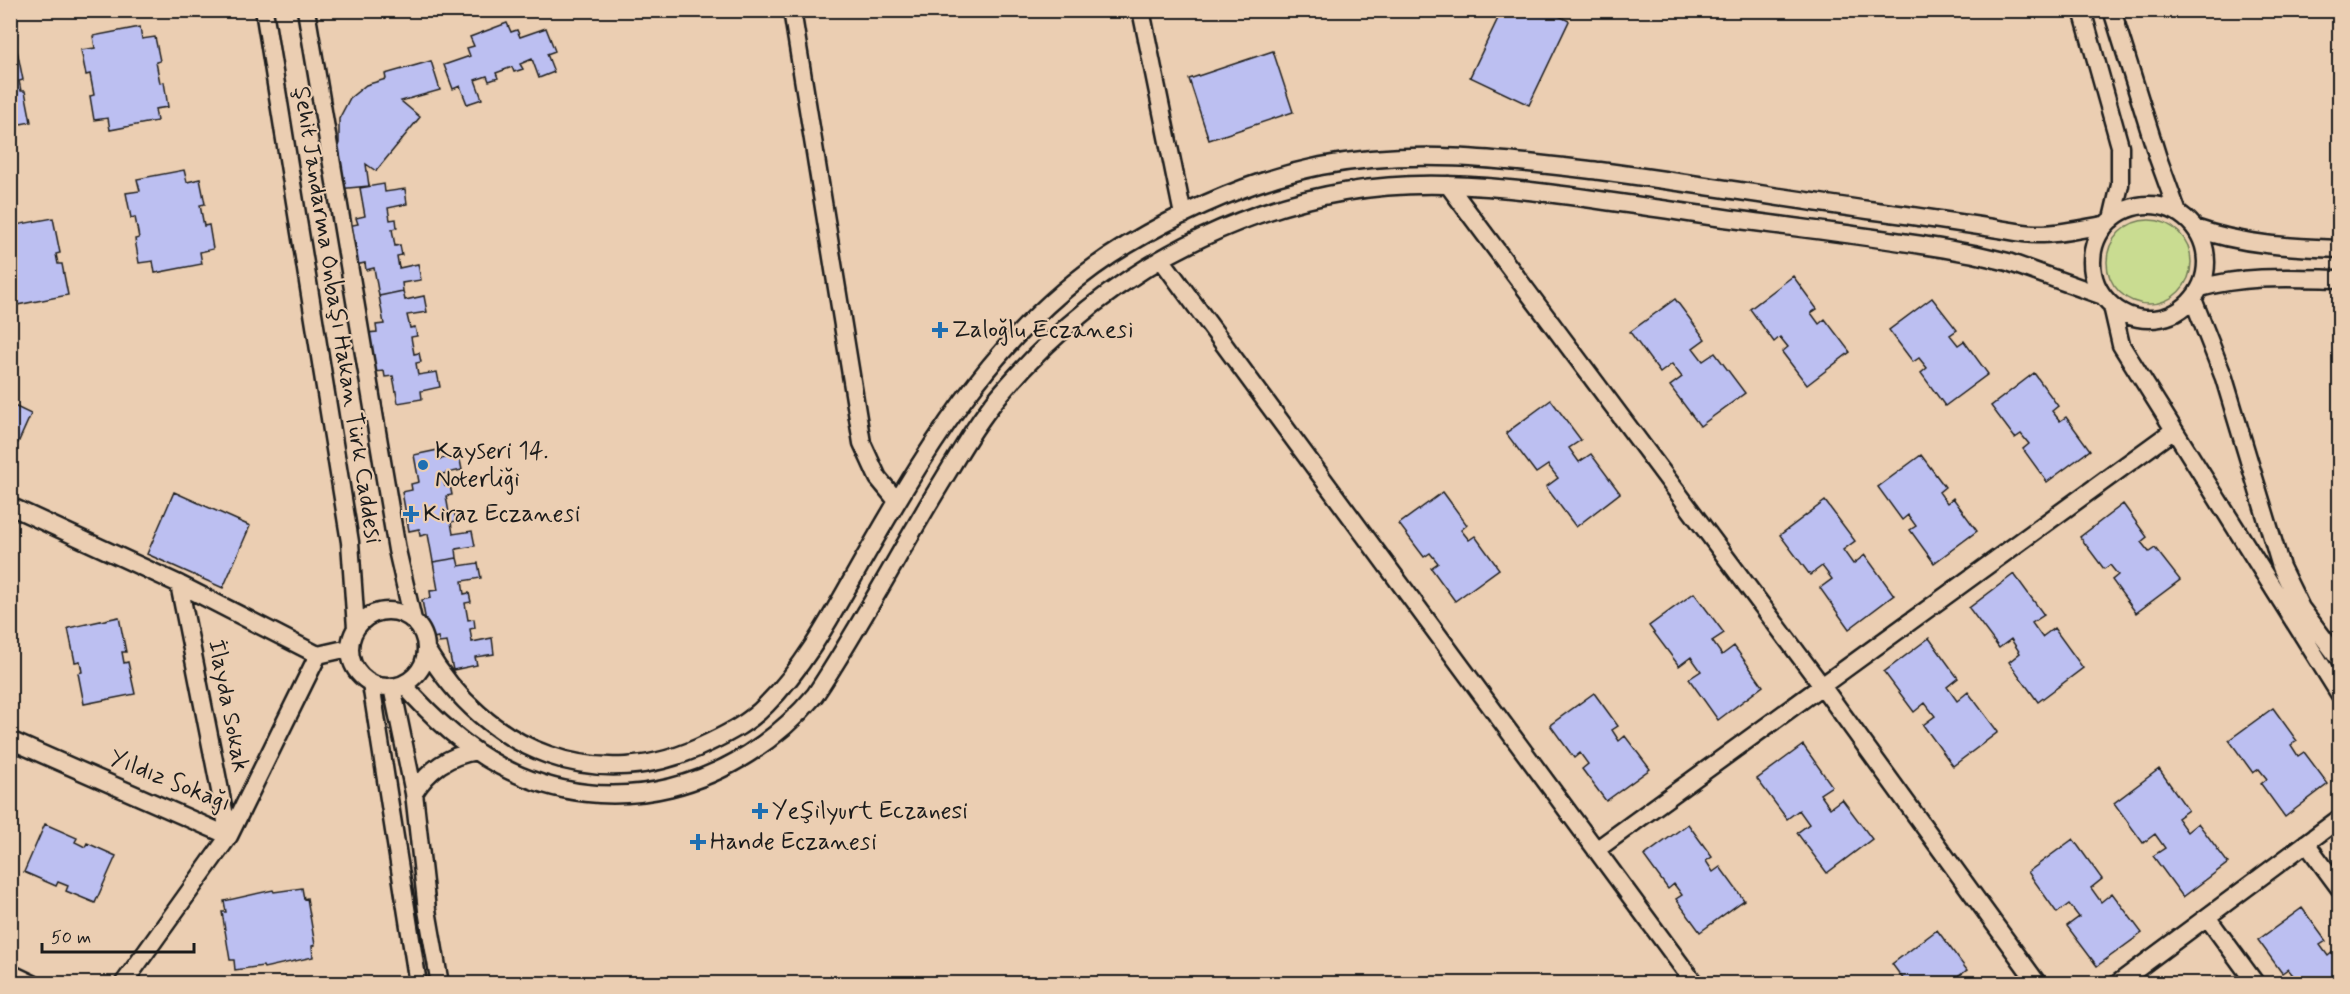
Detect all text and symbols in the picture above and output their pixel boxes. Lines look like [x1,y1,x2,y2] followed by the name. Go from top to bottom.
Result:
[285,84,389,546] street label: Şehit Jandarma Onbaşı Hakan Türk Caddesi
[952,315,1134,346] place label: Zaloğlu Eczanesi
[933,323,947,337] marker: Zaloğlu Eczanesi
[435,436,548,495] place label: Kayseri 14. Noterliği
[416,458,430,472] marker: Kayseri 14. Noterliği
[423,499,580,530] place label: Kiraz Eczanesi
[404,507,418,521] marker: Kiraz Eczanesi
[200,637,256,775] street label: İlayda Sokak
[105,743,235,819] street label: Yıldız Sokağı
[772,796,968,827] place label: Yeşilyurt Eczanesi
[753,804,767,818] marker: Yeşilyurt Eczanesi
[710,827,877,858] place label: Hande Eczanesi
[691,835,705,849] marker: Hande Eczanesi
[42,916,194,954] scale bar
[51,926,91,950] text: 50 m

